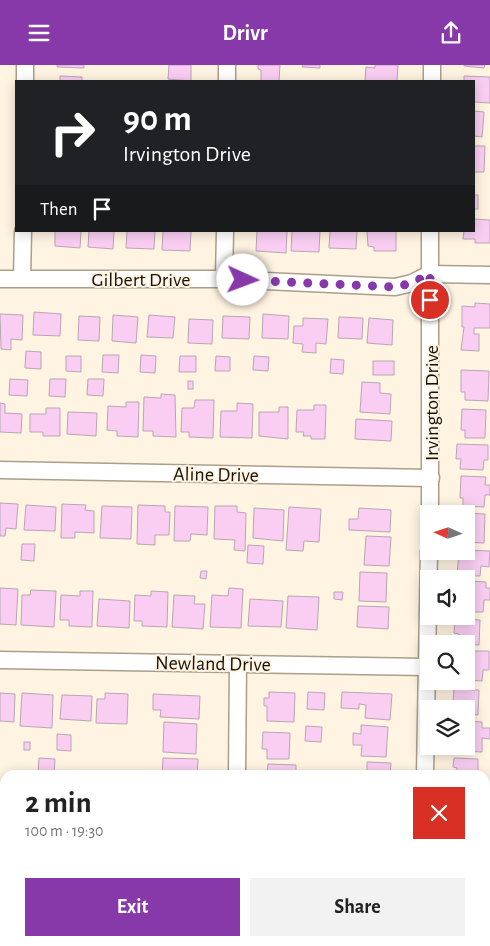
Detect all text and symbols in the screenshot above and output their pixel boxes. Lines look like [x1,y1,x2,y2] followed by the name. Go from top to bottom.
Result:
[25,19,53,47] icon: menu
[437,19,465,47] icon: share
[222,22,268,44] text: Drivr
[40,100,105,165] icon: right
[123,102,192,137] text: 90 m
[123,143,251,165] text: Irvington Drive
[88,195,116,223] icon: arrive
[40,200,78,219] text: Then
[216,253,268,305] position arrow
[91,270,191,290] street label: Gilbert Drive
[409,279,451,321] pin
[416,286,444,314] icon: arrive
[422,345,442,461] street label: Irvington Drive
[173,464,259,486] street label: Aline Drive
[420,505,475,560] north arrow
[420,505,475,755] map controls
[420,570,475,625] button: sound
[420,635,475,690] button: search
[155,653,271,675] street label: Newland Drive
[420,700,475,755] button: layers
[413,787,465,839] button: close
[25,788,92,818] text: 2 min
[25,823,104,839] text: 100 m · 19:30
[25,878,240,936] button: Exit
[250,878,465,936] button: Share

